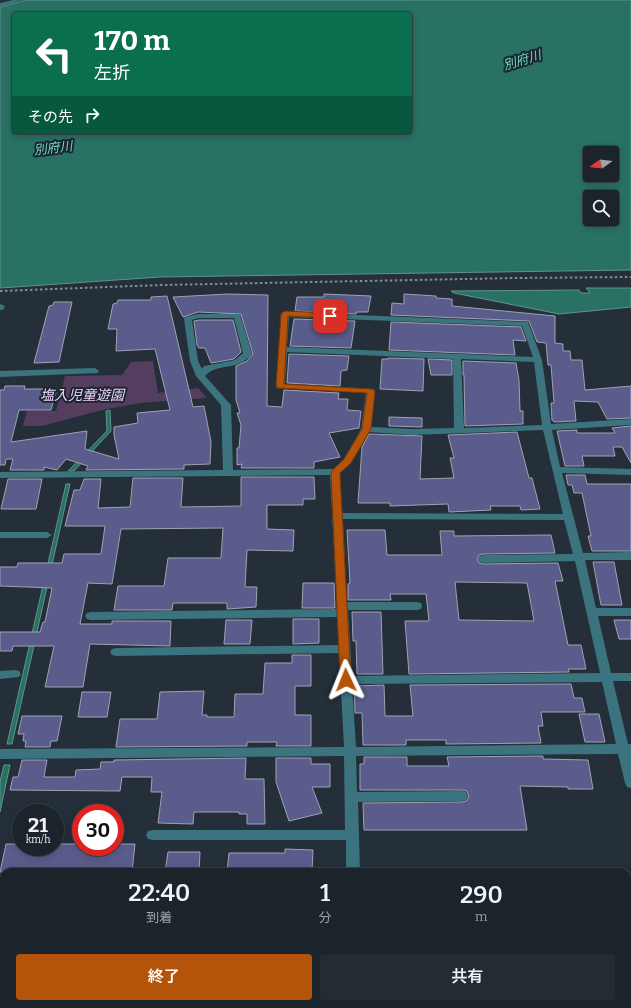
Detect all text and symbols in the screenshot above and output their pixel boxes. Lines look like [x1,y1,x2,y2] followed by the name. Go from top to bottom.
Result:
[94,24,170,57] text: 170 m
[28,28,80,80] icon: left
[501,47,545,73] water label: 別府川
[94,62,130,84] text: 左折
[81,104,103,126] icon: right
[28,108,73,126] text: その先
[33,138,75,158] water label: 別府川
[583,146,619,182] north arrow
[583,146,619,226] map controls
[583,190,619,226] button: search
[313,299,347,333] pin
[319,305,341,327] icon: arrive
[40,387,126,404] park label: 塩入児童遊園
[325,659,367,701] position arrow
[72,804,124,856] speed limit sign: 30
[28,813,48,837] text: 21
[26,834,50,846] text: km/h
[128,879,190,907] text: 22:40
[320,879,330,907] text: 1
[460,881,503,909] text: 290
[475,909,487,924] text: m
[146,910,172,925] text: 到着
[319,910,332,925] text: 分
[16,954,312,1000] button: 終了
[320,954,615,1000] button: 共有

